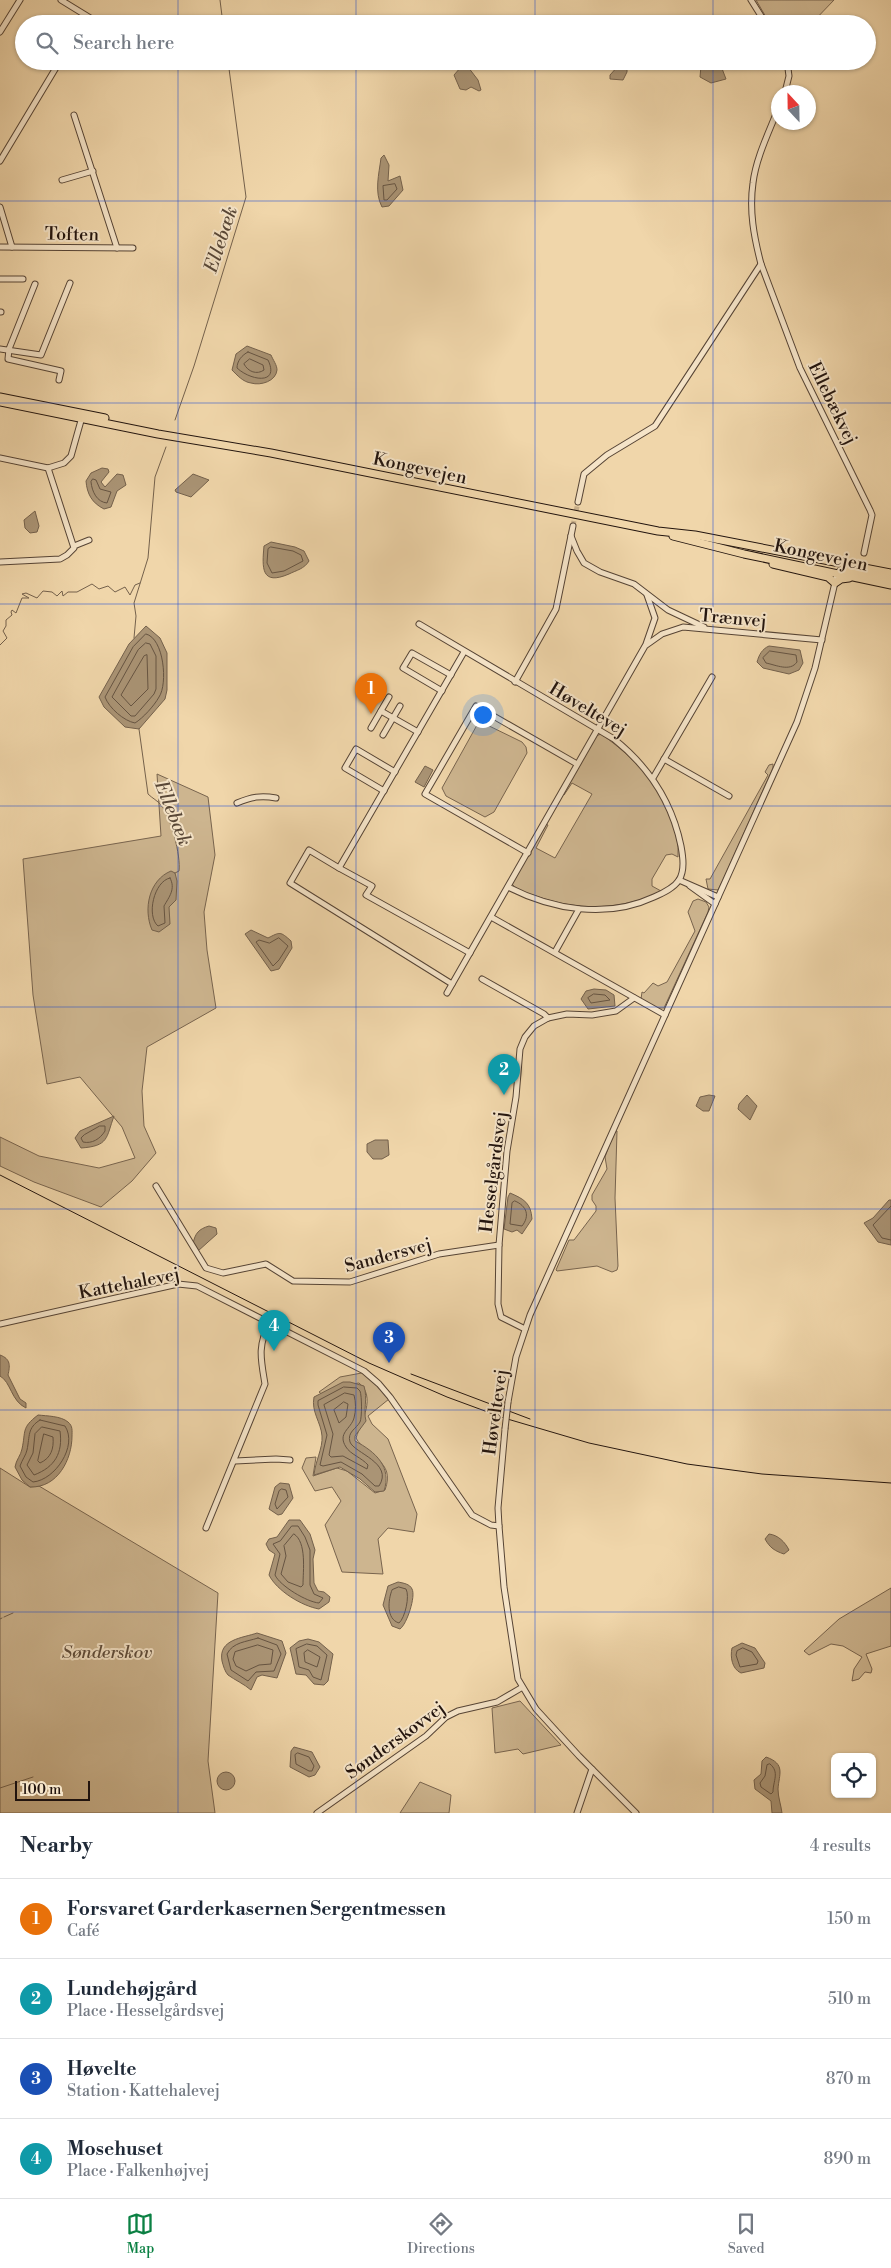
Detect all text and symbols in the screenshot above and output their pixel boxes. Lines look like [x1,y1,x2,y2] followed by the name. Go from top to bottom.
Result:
[15,15,876,70] search box
[33,29,61,57] icon: search
[73,31,174,55] text: Search here
[771,85,816,130] north arrow
[199,203,243,276] water label: Ellebæk
[45,223,99,246] street label: Toften
[803,358,862,448] street label: Ellebækvej
[371,447,469,490] street label: Kongevejen
[772,534,870,577] street label: Kongevejen
[698,604,768,633] street label: Trænvej
[355,673,387,714] pin: 1
[545,677,631,742] street label: Høveltevej
[470,702,496,728] your location
[149,776,197,850] water label: Ellebæk
[488,1054,520,1095] pin: 2
[475,1110,512,1234] street label: Hesselgårdsvej
[342,1233,434,1278] street label: Sandersvej
[77,1262,182,1305] street label: Kattehalevej
[258,1310,290,1351] pin: 4
[373,1322,405,1363] pin: 3
[478,1368,513,1457] street label: Høveltevej
[62,1641,152,1664] park label: Sønderskov
[341,1696,450,1784] street label: Sønderskovvej
[831,1753,876,1798] map controls
[831,1753,876,1798] button: locate
[15,1778,90,1801] scale bar
[22,1781,61,1799] text: 100 m
[20,1833,93,1859] text: Nearby
[810,1836,871,1856] text: 4 results
[67,1897,446,1921] text: Forsvaret Garderkasernen Sergentmessen
[32,1909,40,1929] text: 1
[827,1909,871,1929] text: 150 m
[67,1921,100,1941] text: Café
[67,1977,197,2001] text: Lundehøjgård
[31,1989,41,2009] text: 2
[828,1989,871,2009] text: 510 m
[67,2001,225,2021] text: Place · Hesselgårdsvej
[67,2057,136,2081] text: Høvelte
[31,2069,41,2089] text: 3
[826,2069,871,2089] text: 870 m
[67,2081,220,2101] text: Station · Kattehalevej
[67,2137,163,2161] text: Mosehuset
[31,2149,41,2169] text: 4
[824,2149,871,2169] text: 890 m
[67,2161,209,2181] text: Place · Falkenhøjvej
[126,2210,154,2258] tab: Map
[407,2210,475,2258] tab: Directions
[728,2210,765,2258] tab: Saved

